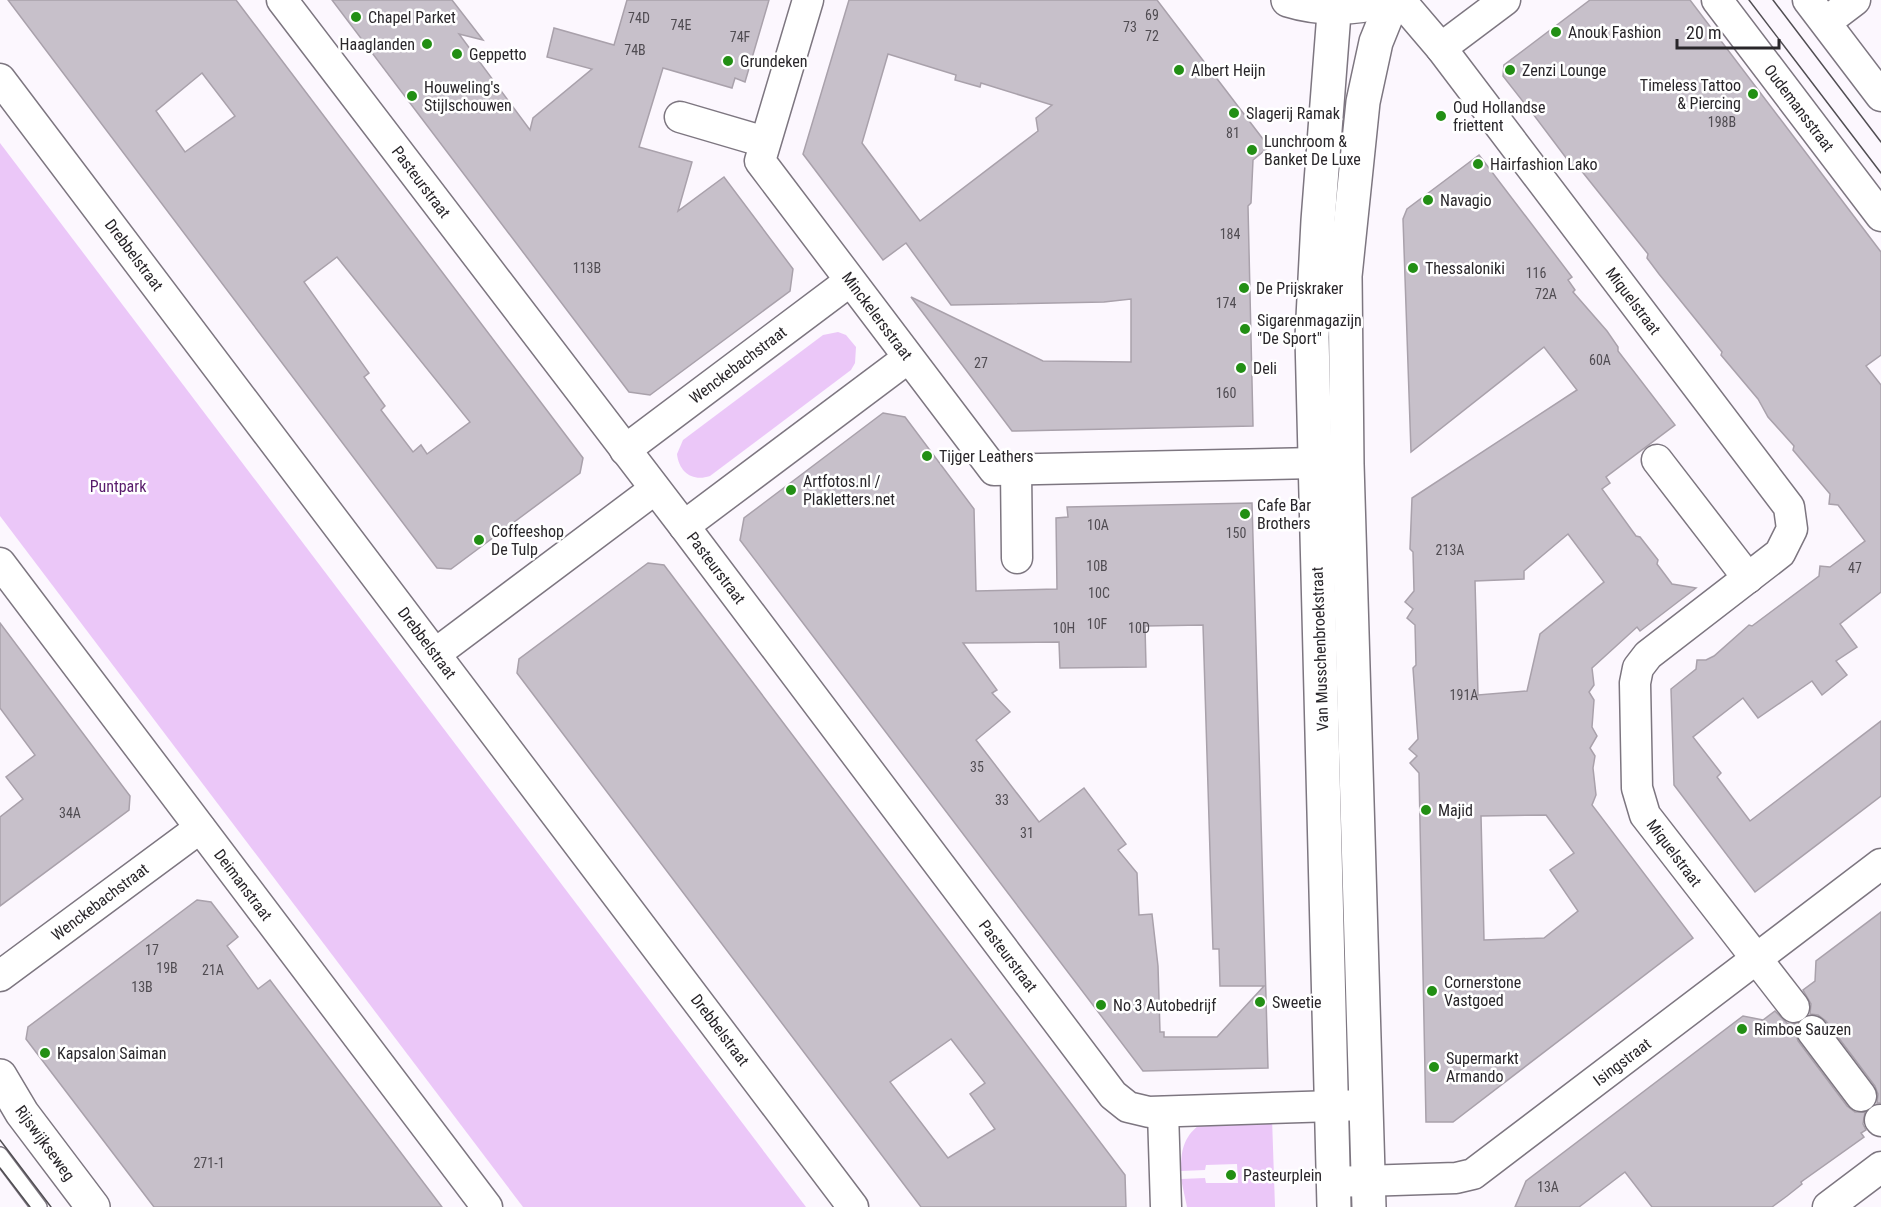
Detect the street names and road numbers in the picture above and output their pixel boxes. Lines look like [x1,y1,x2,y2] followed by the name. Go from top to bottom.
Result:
[1760,61,1838,156] street label: Oudemansstraat
[388,142,454,222] street label: Pasteurstraat
[101,215,167,295] street label: Drebbelstraat
[1602,264,1665,339] street label: Miquelstraat
[838,268,916,364] street label: Minckelersstraat
[686,322,790,408] street label: Wenckebachstraat
[683,528,749,608] street label: Pasteurstraat
[1308,566,1332,732] street label: Van Musschenbroekstraat
[394,603,460,683] street label: Drebbelstraat
[1643,816,1706,891] street label: Miquelstraat
[210,846,276,925] street label: Deimanstraat
[48,859,152,945] street label: Wenckebachstraat
[975,916,1041,996] street label: Pasteurstraat
[687,990,753,1070] street label: Drebbelstraat
[1589,1034,1655,1090] street label: Isingstraat
[11,1102,79,1184] street label: Rijswijkseweg

